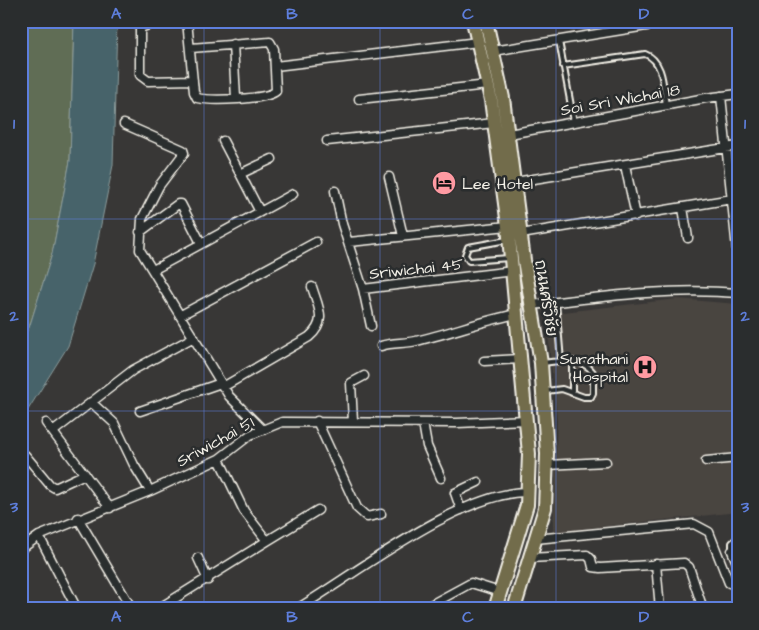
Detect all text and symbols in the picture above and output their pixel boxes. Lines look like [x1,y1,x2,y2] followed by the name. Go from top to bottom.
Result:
[111,3,122,25] text: A
[286,3,298,25] text: B
[462,3,474,25] text: C
[639,3,650,25] text: D
[559,79,682,121] street label: Soi Sri Wichai 18
[13,113,16,135] text: 1
[744,113,747,135] text: 1
[431,170,457,196] hotel icon: Lee Hotel
[462,173,533,195] place label: Lee Hotel
[368,253,465,285] street label: Sriwichai 45
[529,258,563,338] street label: ถนนศรีวิชัย
[8,305,19,327] text: 2
[739,305,750,327] text: 2
[560,348,629,388] place label: Surathani Hospital
[632,354,658,380] hospital icon: Surathani Hospital
[173,412,258,472] street label: Sriwichai 51
[9,496,19,518] text: 3
[740,496,750,518] text: 3
[111,606,122,628] text: A
[286,606,298,628] text: B
[462,606,474,628] text: C
[639,606,650,628] text: D

